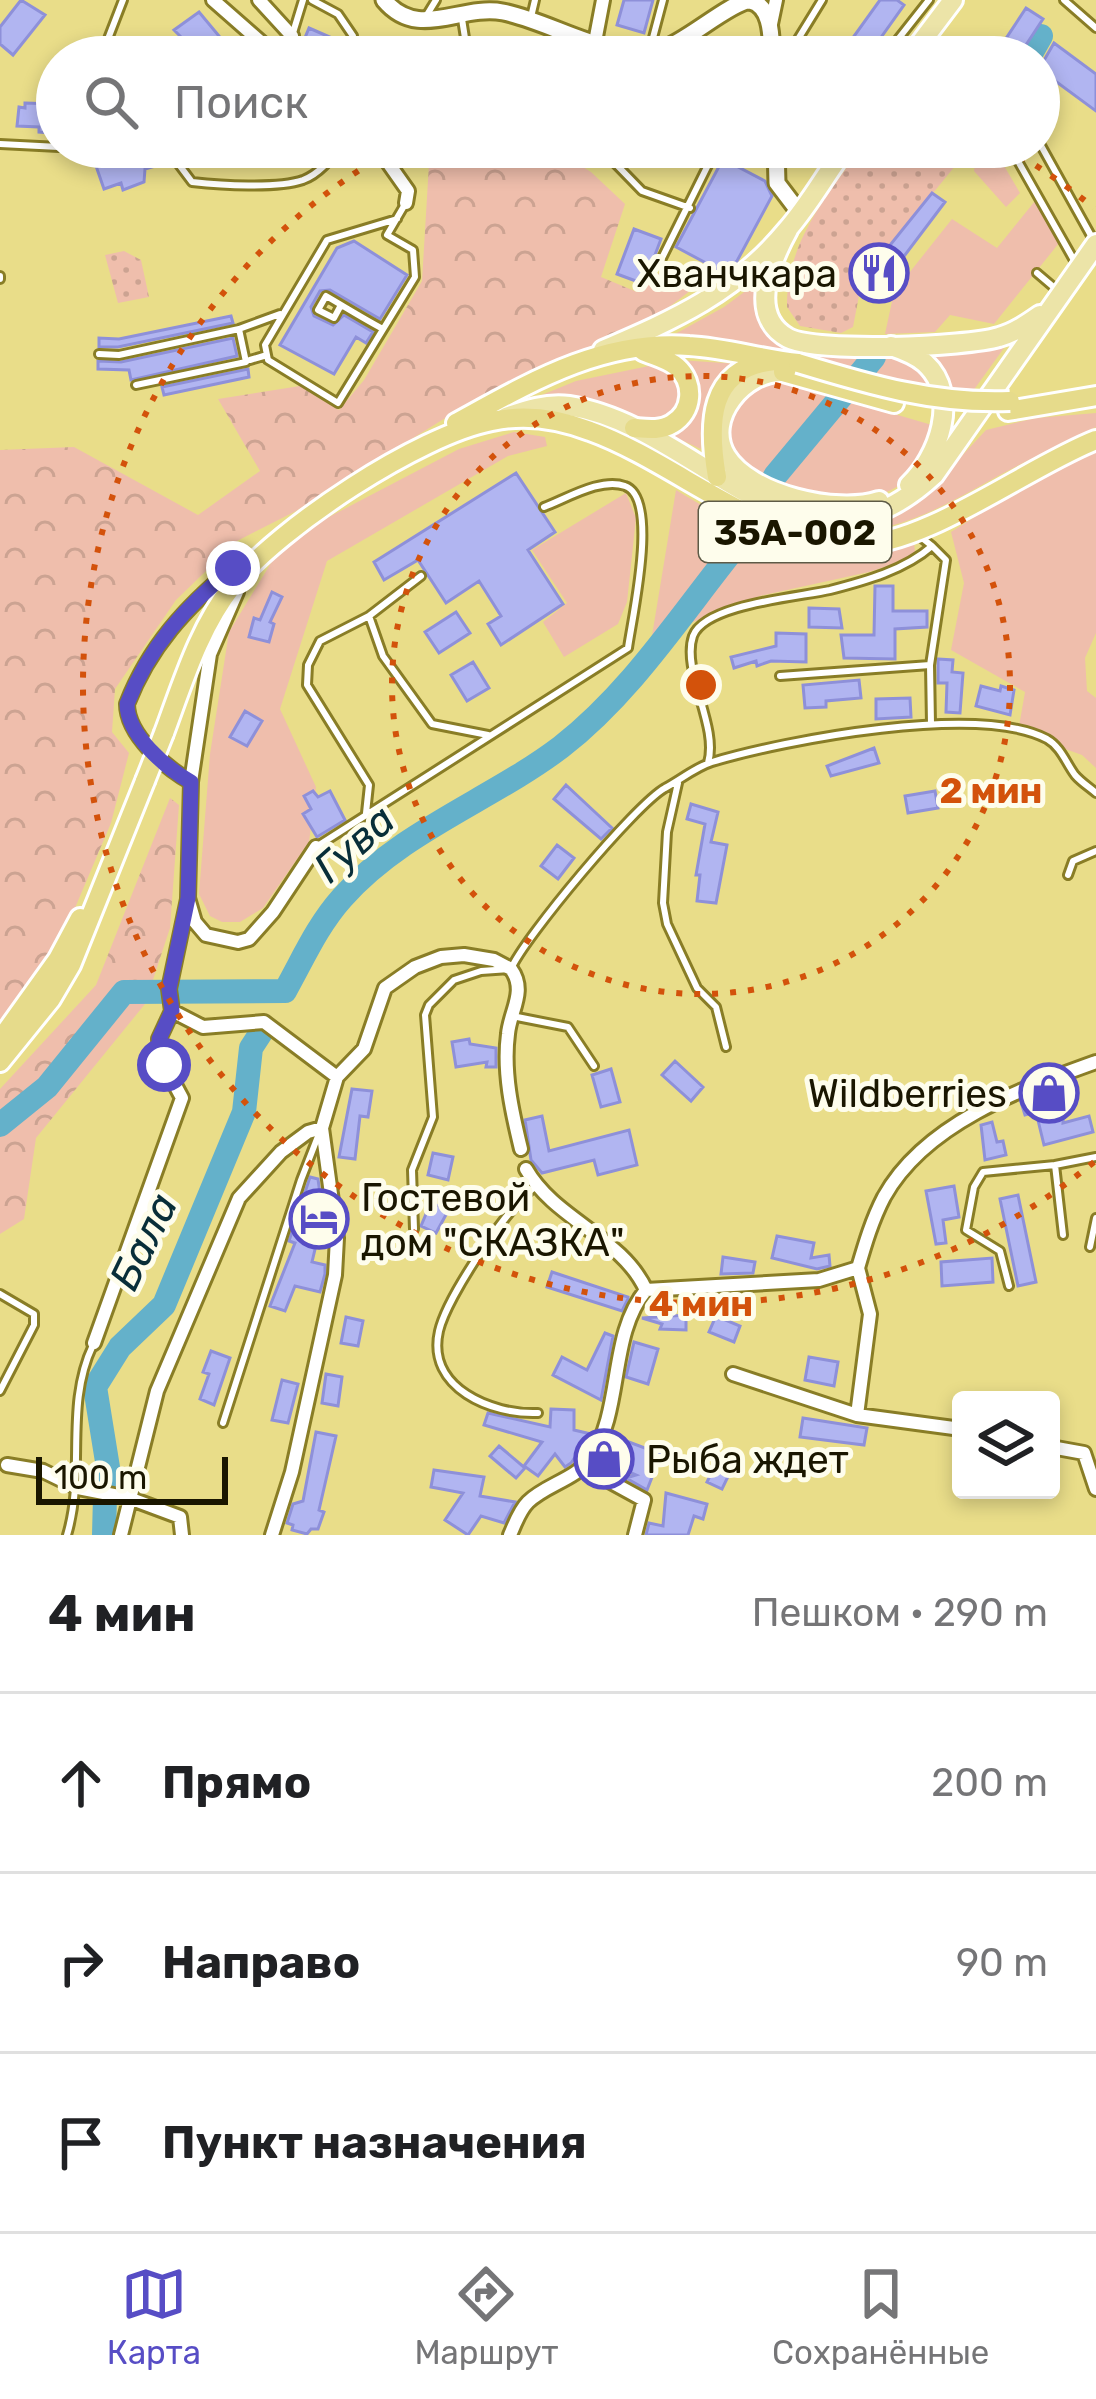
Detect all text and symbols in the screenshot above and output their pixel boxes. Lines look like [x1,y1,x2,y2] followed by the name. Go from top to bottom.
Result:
[36,36,1060,168] search box
[78,69,144,135] icon: search
[174,76,308,129] text: Поиск
[848,242,910,304] restaurant icon: Хванчкара
[637,251,837,297] place label: Хванчкара
[699,502,891,562] road number: 35А-002
[206,541,260,595] route end
[680,664,722,706] centre of rings
[939,769,1043,812] text: 2 мин
[304,795,405,893] water label: Гува
[137,1038,191,1092] route start
[1018,1062,1080,1124] shop icon: Wildberries
[808,1071,1007,1117] place label: Wildberries
[361,1175,624,1266] place label: Гостевой дом "СКАЗКА"
[99,1185,188,1298] water label: Бала
[288,1188,350,1250] hotel icon: Гостевой дом "СКАЗКА"
[649,1282,753,1325] text: 4 мин
[952,1391,1060,1499] map controls
[952,1391,1060,1499] button: layers
[573,1428,635,1490] shop icon: Рыба ждет
[646,1437,849,1483] place label: Рыба ждет
[36,1451,228,1504] scale bar
[54,1458,147,1497] text: 100 m
[48,1583,196,1644] text: 4 мин
[752,1590,1048,1636] text: Пешком · 290 m
[48,1750,114,1816] icon: ahead
[162,1756,311,1809] text: Прямо
[931,1760,1048,1806] text: 200 m
[48,1930,114,1996] icon: right
[162,1936,360,1989] text: Направо
[956,1940,1048,1986] text: 90 m
[48,2110,114,2176] icon: arrive
[162,2116,587,2169] text: Пункт назначения
[107,2261,201,2372] tab: Карта
[414,2261,558,2372] tab: Маршрут
[772,2261,989,2372] tab: Сохранённые

